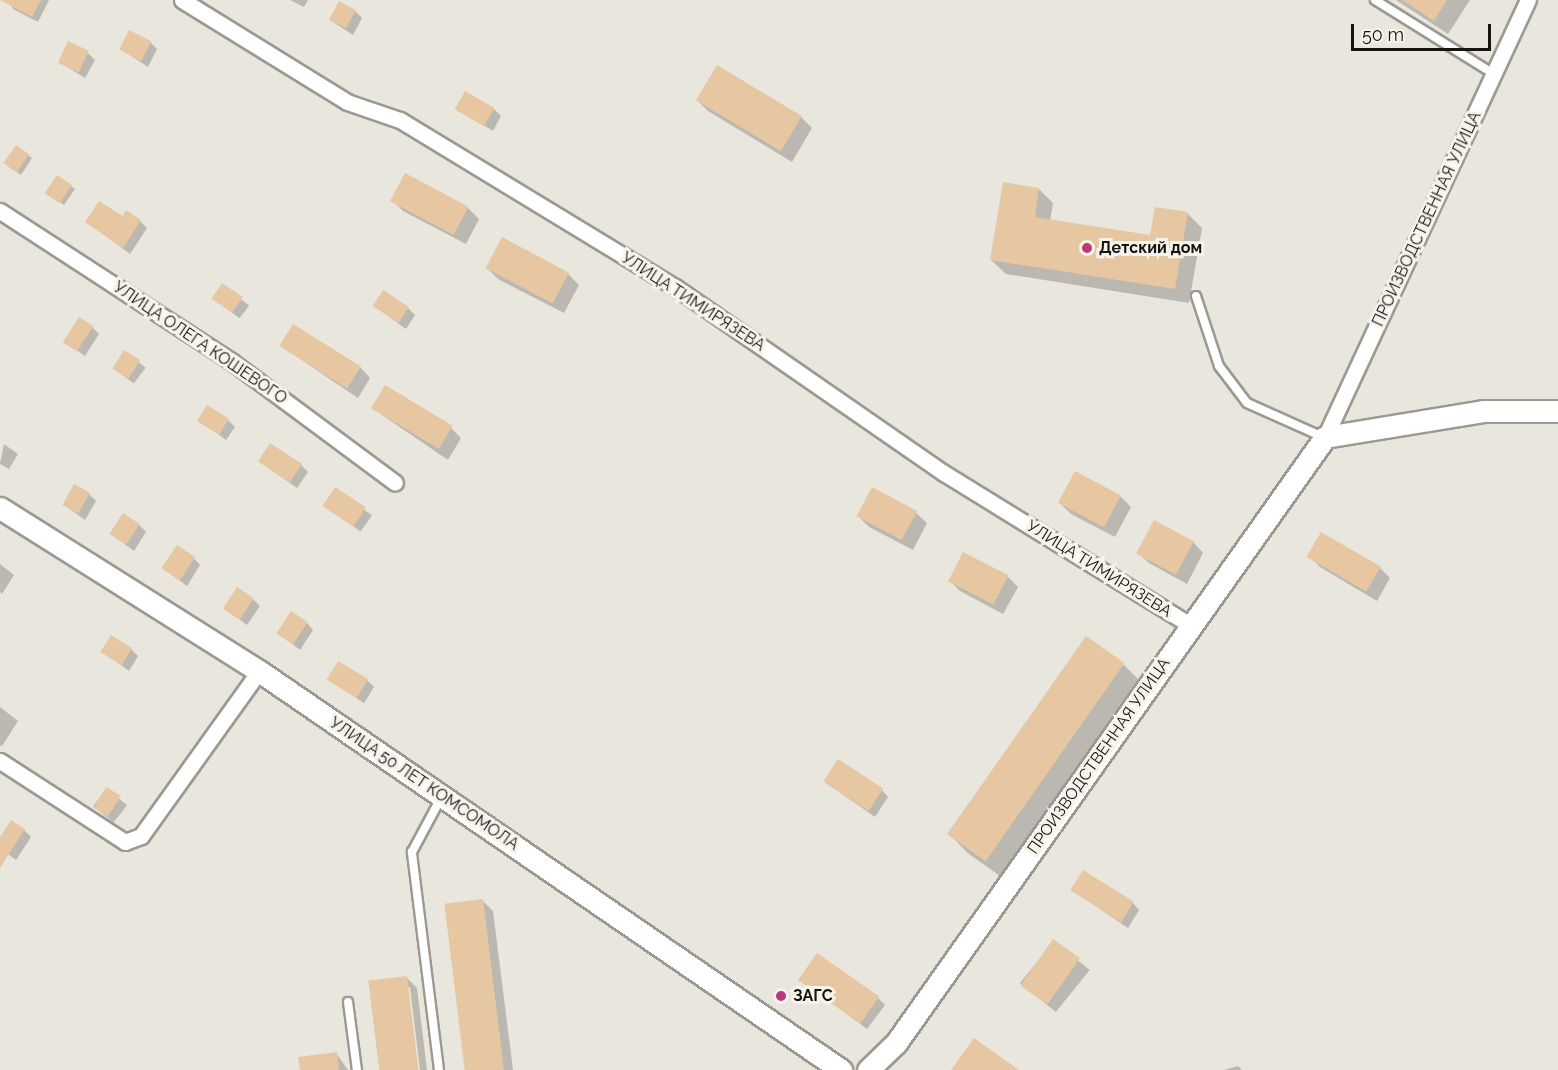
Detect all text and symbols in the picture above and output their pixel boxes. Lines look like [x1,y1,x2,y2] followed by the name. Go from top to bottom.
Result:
[1354,12,1494,50] scale bar
[1362,24,1404,45] text: 50 m
[1369,108,1485,330] street label: ПРОИЗВОДСТВЕННАЯ УЛИЦА
[1099,238,1202,258] place label: Детский дом
[1080,241,1094,255] marker: Детский дом
[617,248,769,356] street label: УЛИЦА ТИМИРЯЗЕВА
[109,277,291,409] street label: УЛИЦА ОЛЕГА КОШЕВОГО
[1023,516,1175,622] street label: УЛИЦА ТИМИРЯЗЕВА
[1024,654,1174,858] street label: ПРОИЗВОДСТВЕННАЯ УЛИЦА
[325,713,523,855] street label: УЛИЦА 50 ЛЕТ КОМСОМОЛА
[793,986,833,1006] place label: ЗАГС
[774,989,788,1003] marker: ЗАГС

